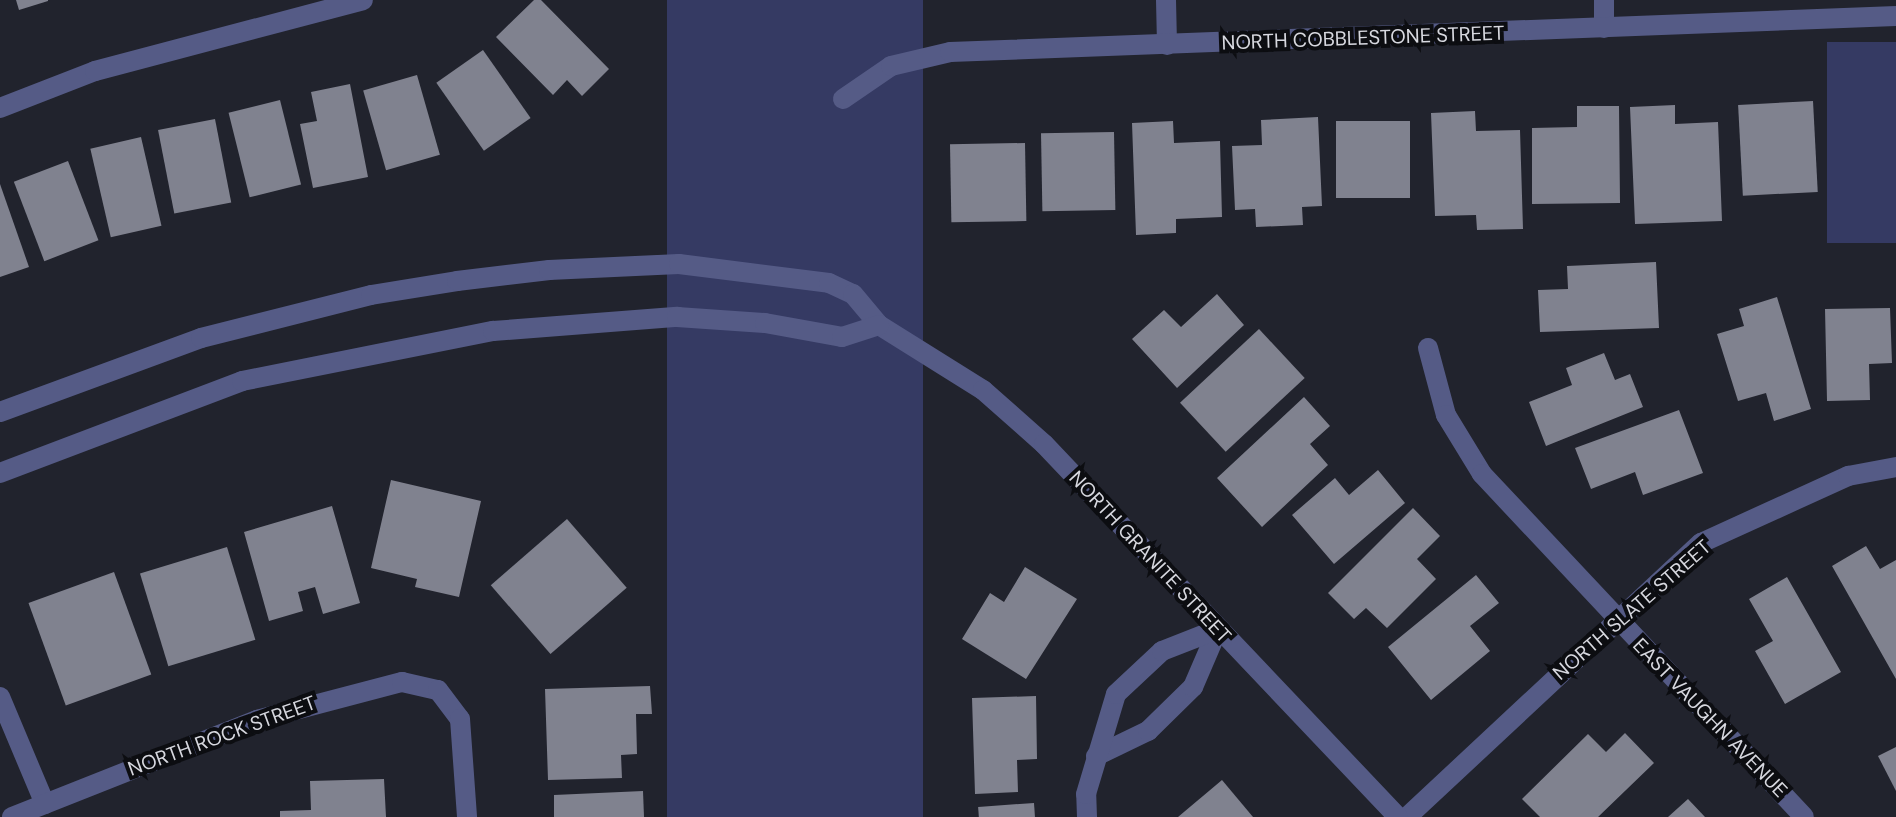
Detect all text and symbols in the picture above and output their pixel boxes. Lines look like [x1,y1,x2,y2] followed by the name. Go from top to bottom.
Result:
[1221,21,1505,55] street label: NORTH COBBLESTONE STREET
[1064,466,1236,648] street label: NORTH GRANITE STREET
[1548,535,1716,685] street label: NORTH SLATE STREET
[1628,634,1792,802] street label: EAST VAUGHN AVENUE
[125,691,319,781] street label: NORTH ROCK STREET

